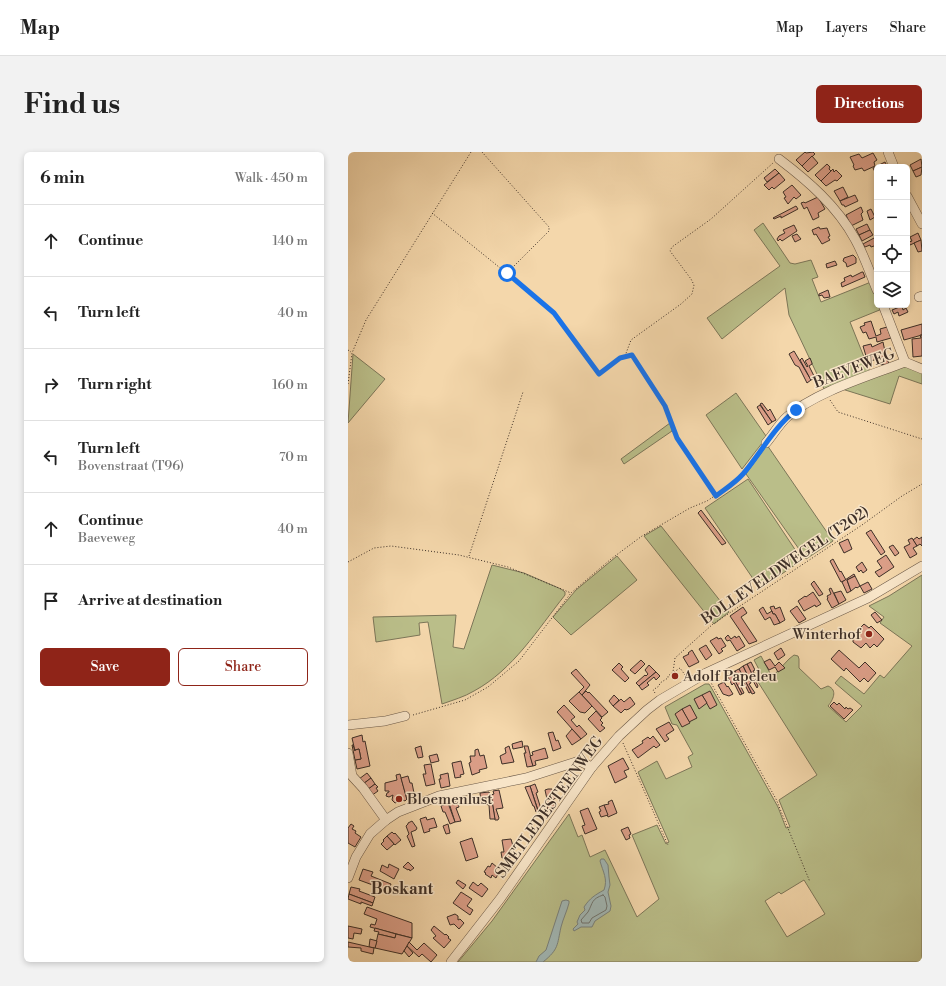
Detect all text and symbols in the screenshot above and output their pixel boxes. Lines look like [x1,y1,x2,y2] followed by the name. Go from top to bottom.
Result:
[20,16,60,40] text: Map
[776,19,803,37] text: Map
[825,19,868,37] text: Layers
[890,19,926,37] text: Share
[816,85,922,123] button: Directions
[24,87,120,122] text: Find us
[874,164,910,308] map controls
[874,164,910,200] button: +
[40,167,85,189] text: 6 min
[235,170,308,186] text: Walk · 450 m
[874,200,910,236] button: −
[40,230,62,252] icon: ahead
[78,231,143,250] text: Continue
[272,233,308,249] text: 140 m
[874,236,910,272] button: locate
[498,264,516,282] route start
[874,272,910,308] button: layers
[40,302,62,324] icon: left
[78,303,140,322] text: Turn left
[278,305,308,321] text: 40 m
[810,344,898,393] street label: BAEVEWEG
[40,374,62,396] icon: right
[78,375,152,394] text: Turn right
[272,377,308,393] text: 160 m
[787,401,805,419] route end
[78,439,140,458] text: Turn left
[40,446,62,468] icon: left
[279,449,308,465] text: 70 m
[78,458,184,474] text: Bovenstraat (T96)
[697,502,873,629] street label: BOLLEVELDWEGEL (T202)
[78,511,143,530] text: Continue
[40,518,62,540] icon: ahead
[278,521,308,537] text: 40 m
[78,530,135,546] text: Baeveweg
[40,590,62,612] icon: arrive
[78,591,222,610] text: Arrive at destination
[791,625,862,644] place label: Winterhof
[864,629,874,639] marker: Winterhof
[40,648,170,686] button: Save
[178,648,308,686] button: Share
[682,667,777,686] place label: Adolf Papeleu
[670,671,680,681] marker: Adolf Papeleu
[491,733,607,882] street label: SMETLEDESTEENWEG
[406,790,493,809] place label: Bloemenlust
[394,794,404,804] marker: Bloemenlust
[371,879,434,899] district label: Boskant

